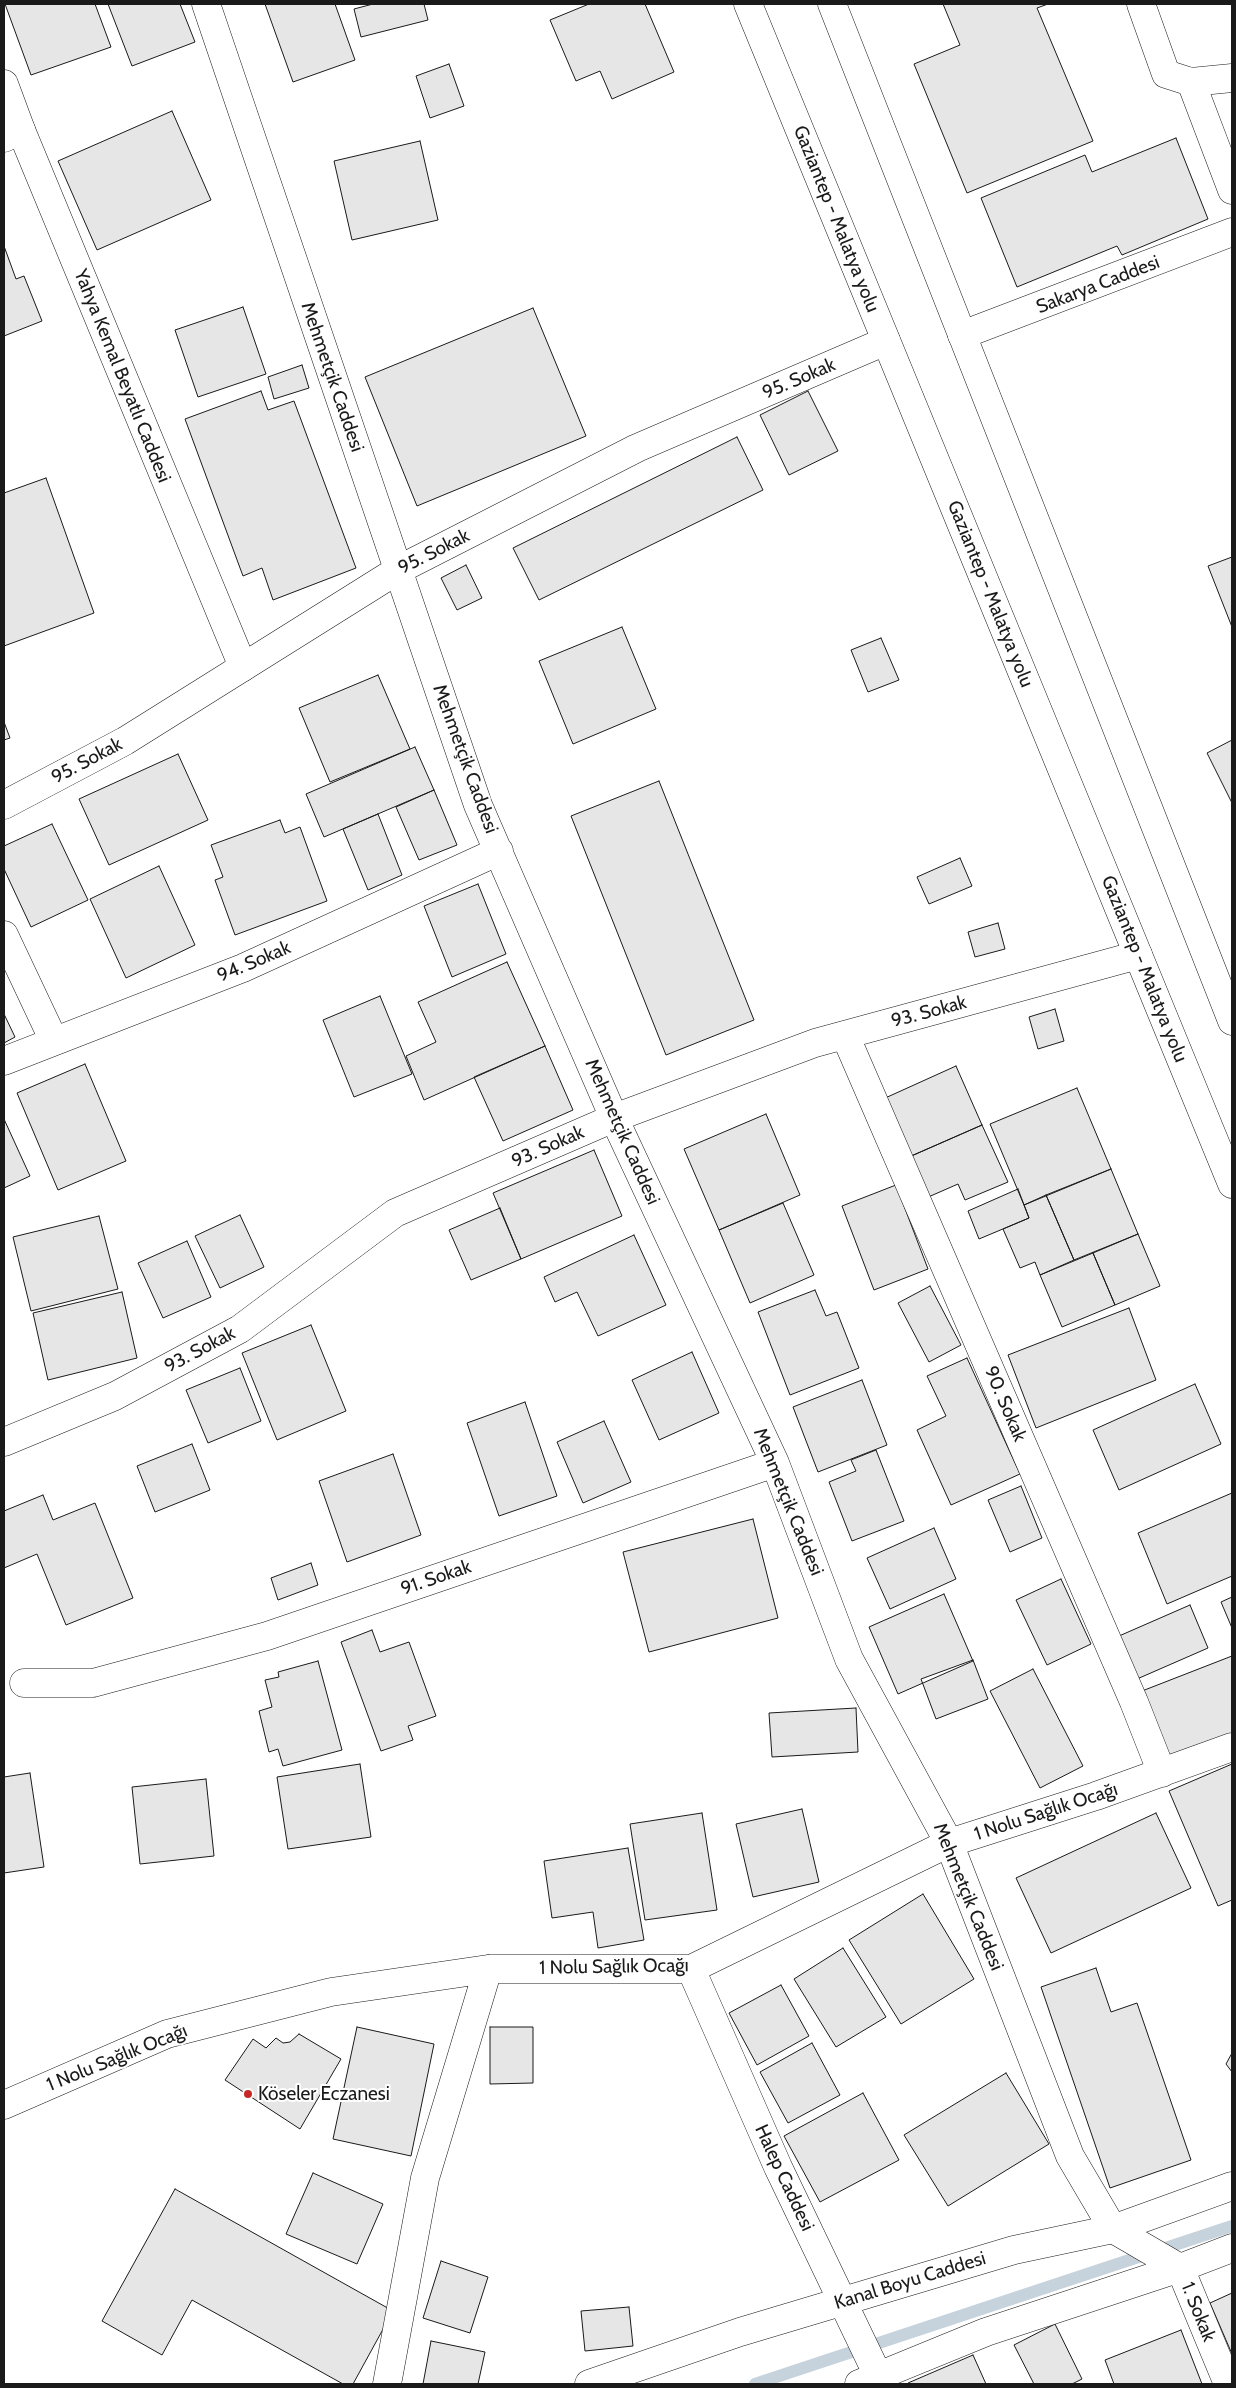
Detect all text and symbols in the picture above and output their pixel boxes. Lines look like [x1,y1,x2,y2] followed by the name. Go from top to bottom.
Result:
[788,122,884,316] street label: Gaziantep - Malatya yolu
[1033,251,1163,319] street label: Sakarya Caddesi
[69,266,175,486] street label: Yahya Kemal Beyatlı Caddesi
[296,299,368,455] street label: Mehmetçik Caddesi
[759,353,839,405] street label: 95. Sokak
[942,497,1038,691] street label: Gaziantep - Malatya yolu
[395,524,473,580] street label: 95. Sokak
[427,681,503,837] street label: Mehmetçik Caddesi
[48,733,126,789] street label: 95. Sokak
[1096,872,1192,1066] street label: Gaziantep - Malatya yolu
[214,936,294,988] street label: 94. Sokak
[889,991,969,1033] street label: 93. Sokak
[580,1056,664,1208] street label: Mehmetçik Caddesi
[508,1121,588,1173] street label: 93. Sokak
[161,1322,239,1378] street label: 93. Sokak
[979,1363,1031,1445] street label: 90. Sokak
[748,1425,828,1579] street label: Mehmetçik Caddesi
[398,1555,474,1601] street label: 91. Sokak
[971,1778,1121,1846] street label: 1 Nolu Sağlık Ocağı
[928,1820,1008,1974] street label: Mehmetçik Caddesi
[539,1954,689,1980] street label: 1 Nolu Sağlık Ocağı
[43,2019,191,2097] street label: 1 Nolu Sağlık Ocağı
[258,2083,390,2105] place label: Köseler Eczanesi
[242,2088,254,2100] marker: Köseler Eczanesi
[749,2121,819,2235] street label: Halep Caddesi
[831,2247,989,2315] street label: Kanal Boyu Caddesi
[1176,2279,1220,2345] street label: 1. Sokak

